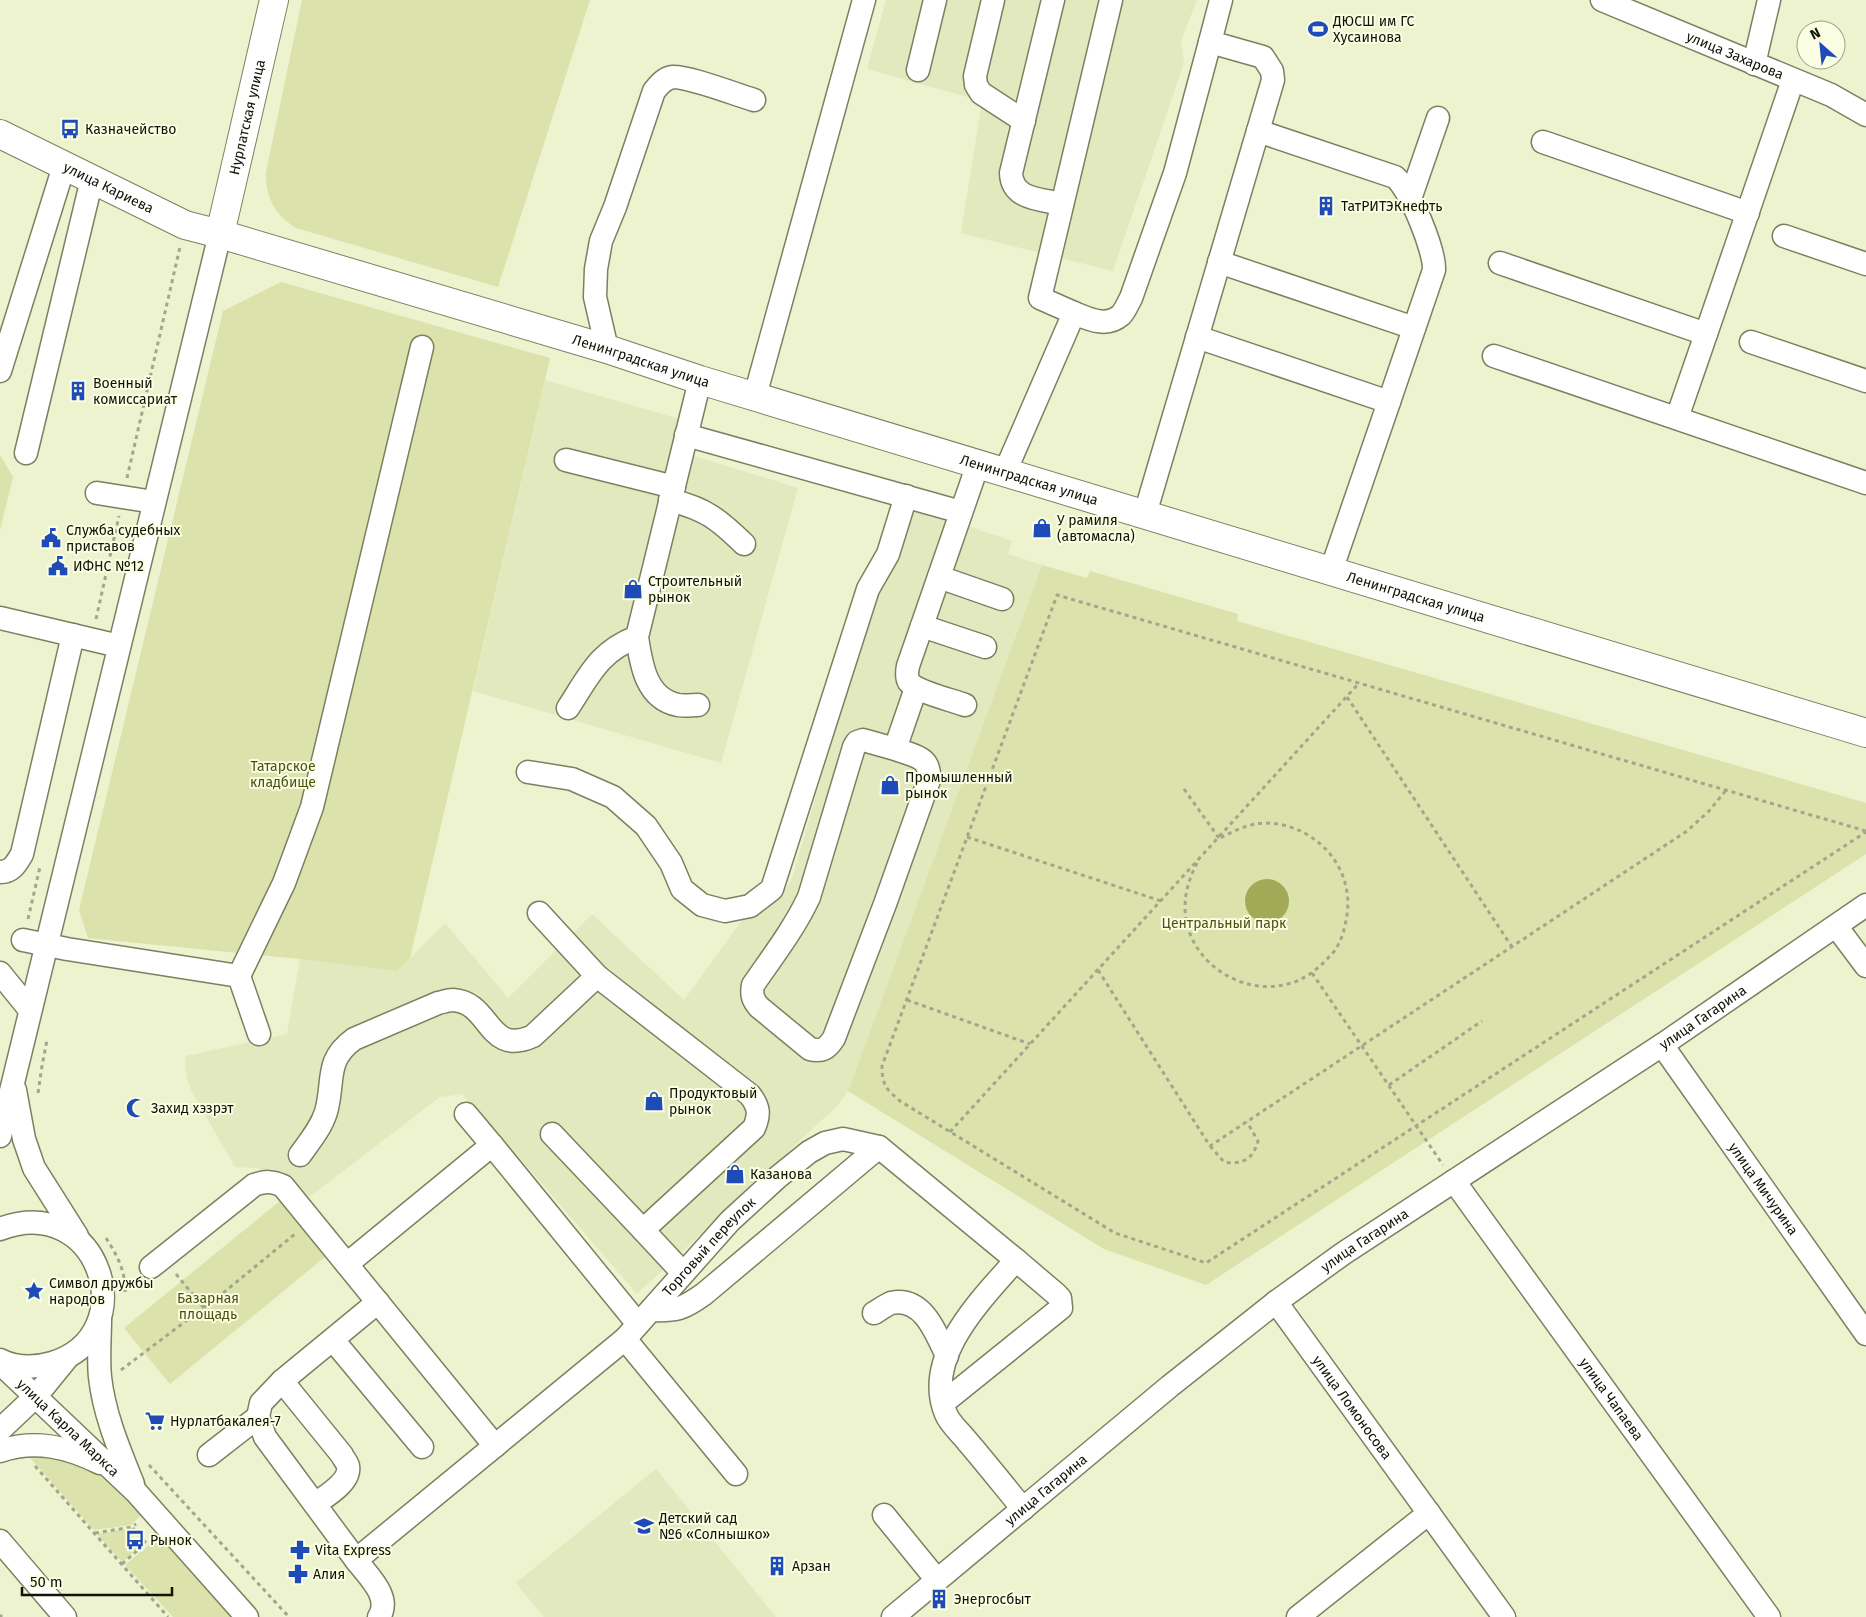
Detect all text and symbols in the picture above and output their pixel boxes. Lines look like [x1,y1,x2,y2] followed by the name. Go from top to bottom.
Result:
[1332,13,1414,46] place label: ДЮСШ им ГС Хусаинова
[1307,18,1329,40] sports icon: ДЮСШ им ГС Хусаинова
[1796,20,1846,70] north arrow
[1807,24,1823,44] text: N
[1684,28,1786,83] street label: улица Захарова
[226,58,269,177] street label: Нурлатская улица
[59,118,81,140] bus stop icon: Казначейство
[85,121,176,138] place label: Казначейство
[60,159,156,217] street label: улица Кариева
[1315,195,1337,217] building icon: ТатРИТЭКнефть
[1341,198,1442,215] place label: ТатРИТЭКнефть
[570,331,712,391] street label: Ленинградская улица
[93,375,178,408] place label: Военный комиссариат
[67,380,89,402] building icon: Военный комиссариат
[958,451,1100,509] street label: Ленинградская улица
[1057,512,1135,545] place label: У рамиля (автомасла)
[1031,517,1053,539] shop icon: У рамиля (автомасла)
[66,522,181,555] place label: Служба судебных приставов
[40,527,62,549] public building icon: Служба судебных приставов
[47,555,69,577] public building icon: ИФНС №12
[73,558,144,575] place label: ИФНС №12
[1345,568,1487,626] street label: Ленинградская улица
[648,573,742,606] place label: Строительный рынок
[622,578,644,600] shop icon: Строительный рынок
[250,758,316,791] park label: Татарское кладбище
[905,769,1013,802] place label: Промышленный рынок
[879,774,901,796] shop icon: Промышленный рынок
[1162,915,1287,932] park label: Центральный парк
[1656,982,1750,1053] street label: улица Гагарина
[669,1085,757,1118] place label: Продуктовый рынок
[643,1090,665,1112] shop icon: Продуктовый рынок
[125,1097,147,1119] mosque icon: Захид хэзрэт
[151,1100,234,1117] place label: Захид хэзрэт
[1725,1139,1802,1239] street label: улица Мичурина
[724,1163,746,1185] shop icon: Казанова
[750,1166,812,1183] place label: Казанова
[659,1193,760,1300] street label: Торговый переулок
[1318,1205,1412,1276] street label: улица Гагарина
[49,1275,153,1308] place label: Символ дружбы народов
[23,1280,45,1302] place icon: Символ дружбы народов
[177,1290,239,1323] park label: Базарная площадь
[1308,1352,1395,1463] street label: улица Ломоносова
[1576,1355,1647,1444] street label: улица Чапаева
[13,1376,122,1480] street label: улица Карла Маркса
[144,1410,166,1432] supermarket icon: Нурлатбакалея-7
[170,1413,281,1430] place label: Нурлатбакалея-7
[1002,1451,1091,1529] street label: улица Гагарина
[658,1510,770,1543] place label: Детский сад №6 «Солнышко»
[633,1515,655,1537] school or university icon: Детский сад №6 «Солнышко»
[124,1529,146,1551] bus stop icon: Рынок
[150,1532,193,1549] place label: Рынок
[289,1539,311,1561] pharmacy icon: Vita Express
[315,1542,392,1559] place label: Vita Express
[766,1555,788,1577] building icon: Арзан
[792,1558,831,1575] place label: Арзан
[287,1563,309,1585] pharmacy icon: Алия
[22,1564,172,1596] scale bar
[313,1566,345,1583] place label: Алия
[30,1573,63,1591] text: 50 m
[928,1588,950,1610] building icon: Энергосбыт
[954,1591,1032,1608] place label: Энергосбыт

